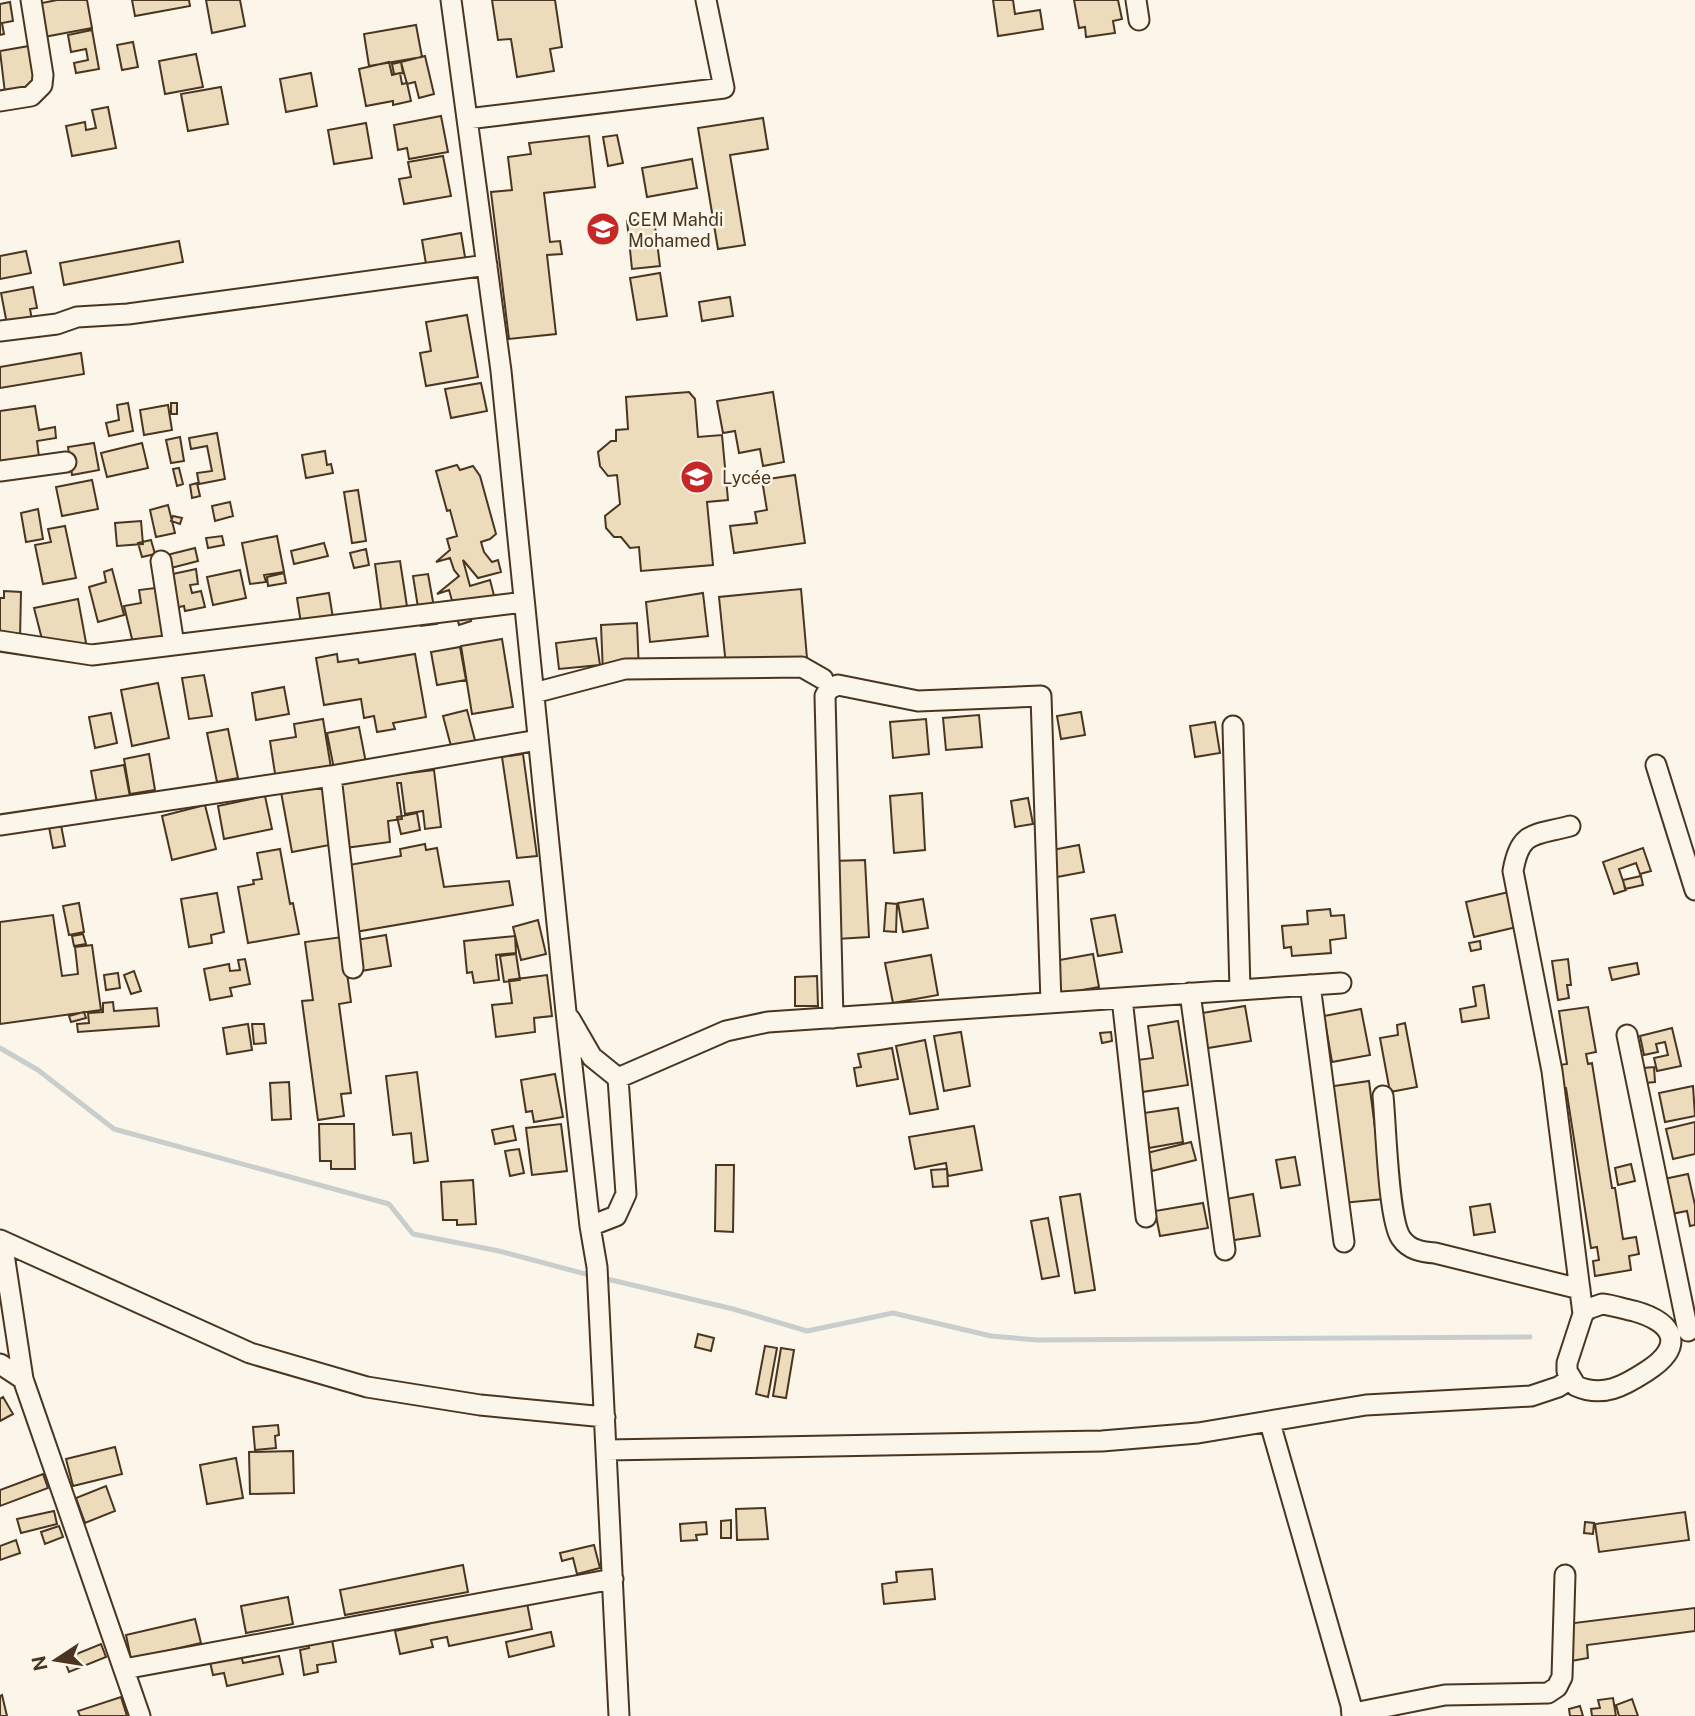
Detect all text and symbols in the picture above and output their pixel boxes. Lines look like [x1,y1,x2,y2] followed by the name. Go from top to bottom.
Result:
[628,209,724,251] place label: CEM Mahdi Mohamed
[584,210,622,248] school or university icon: CEM Mahdi Mohamed
[678,458,716,496] school or university icon: Lycée
[722,467,771,488] place label: Lycée
[21,1625,91,1695] north arrow
[27,1654,52,1673] text: N

